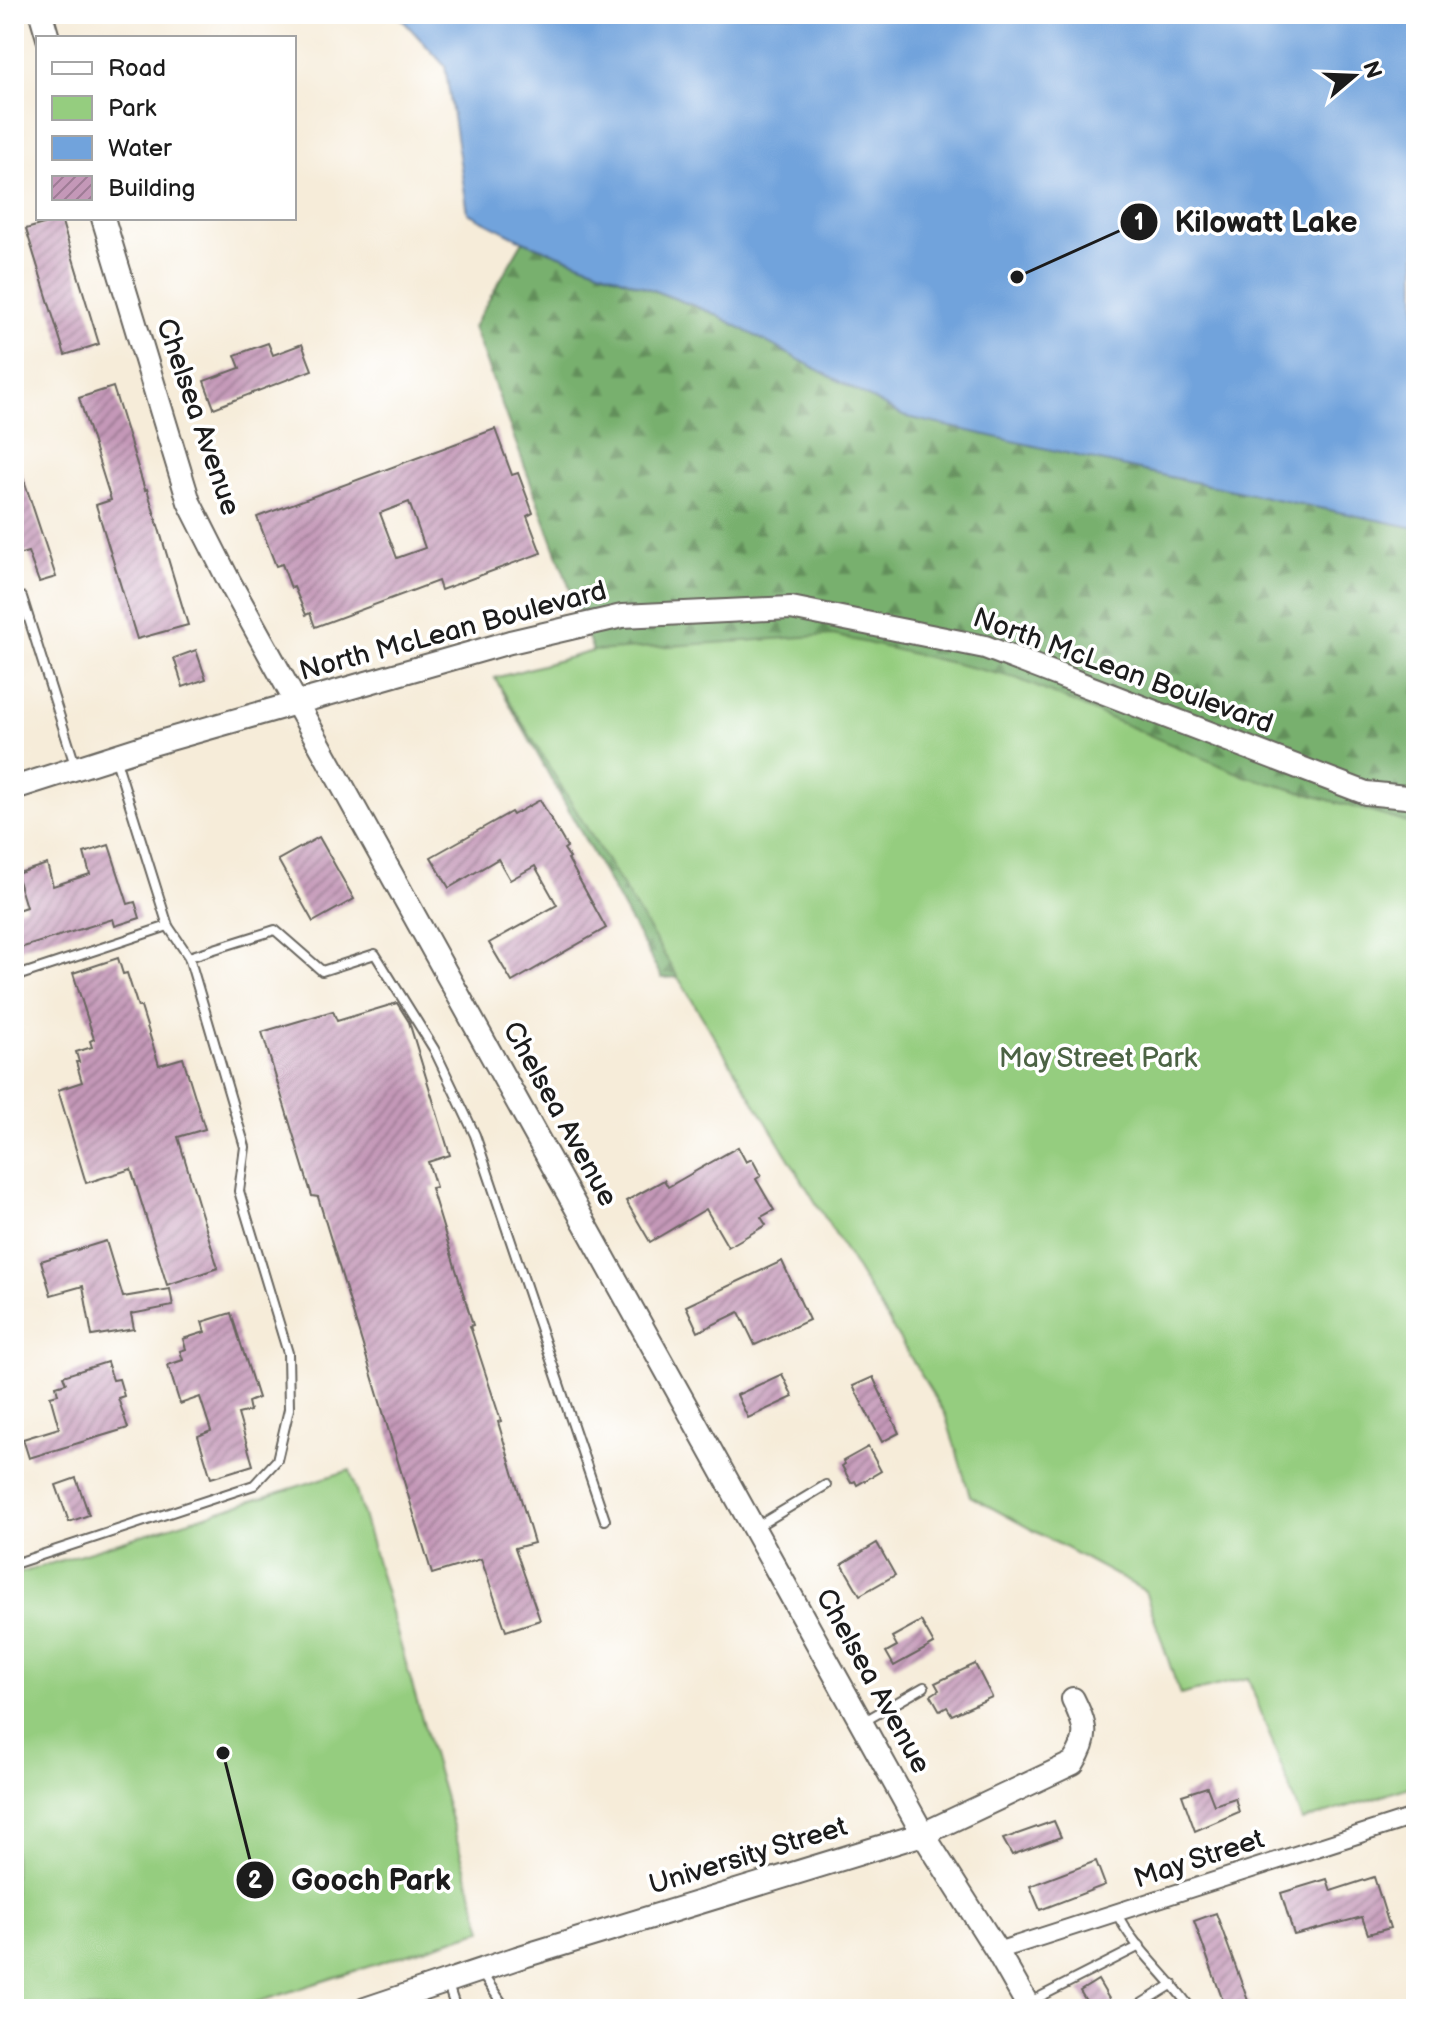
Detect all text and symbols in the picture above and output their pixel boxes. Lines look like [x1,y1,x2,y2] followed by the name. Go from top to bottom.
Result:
[36,36,296,220] legend
[1314,36,1394,116] north arrow
[108,54,166,83] text: Road
[1356,58,1387,82] text: N
[108,94,156,123] text: Park
[108,134,172,163] text: Water
[108,174,195,203] text: Building
[1119,195,1374,249] callout: Kilowatt Lake
[1175,205,1357,241] text: Kilowatt Lake
[1134,208,1144,237] text: 1
[149,314,247,520] street label: Chelsea Avenue
[296,574,610,688] street label: North McLean Boulevard
[969,601,1277,741] street label: North McLean Boulevard
[496,1016,624,1212] street label: Chelsea Avenue
[999,1042,1198,1075] park label: May Street Park
[809,1583,937,1779] street label: Chelsea Avenue
[645,1810,851,1902] street label: University Street
[1130,1822,1269,1896] street label: May Street
[235,1853,467,1907] callout: Gooch Park
[291,1863,451,1899] text: Gooch Park
[248,1866,263,1895] text: 2

